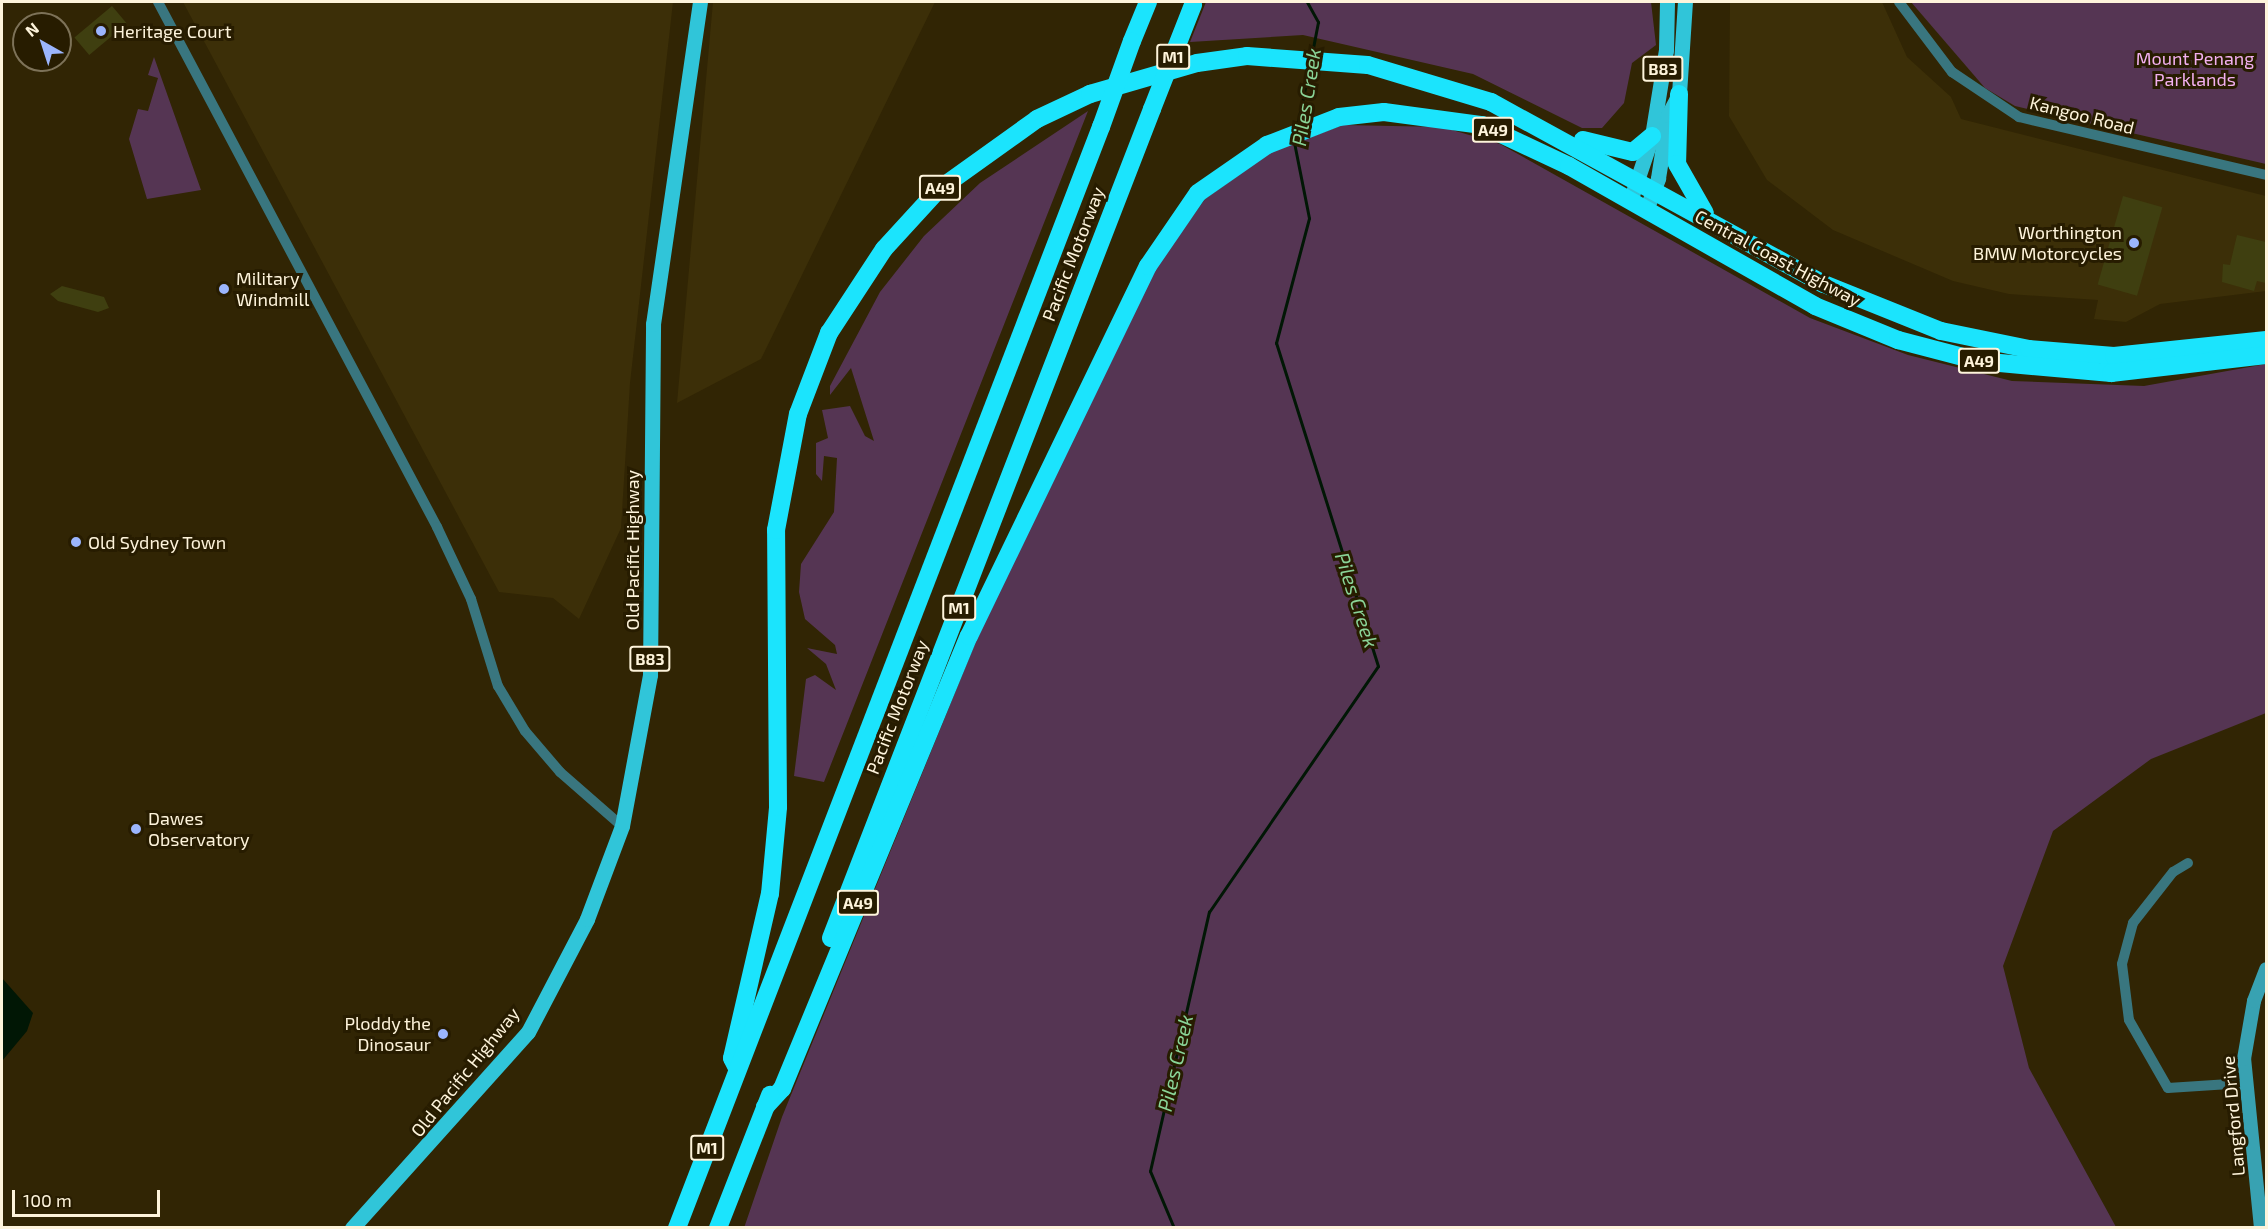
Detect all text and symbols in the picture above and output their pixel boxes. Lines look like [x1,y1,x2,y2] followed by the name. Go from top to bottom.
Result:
[12,12,72,72] north arrow
[21,18,42,40] text: N
[113,20,232,42] place label: Heritage Court
[94,24,108,38] marker: Heritage Court
[1155,44,1191,70] road number: M1
[1286,46,1326,148] water label: Piles Creek
[2136,48,2254,90] park label: Mount Penang Parklands
[1642,56,1684,82] road number: B83
[2028,92,2136,138] street label: Kangoo Road
[1470,117,1516,143] road number: A49
[918,175,962,201] road number: A49
[1037,184,1109,324] street label: Pacific Motorway
[1691,205,1865,311] street label: Central Coast Highway
[1973,222,2122,264] place label: Worthington BMW Motorcycles
[2127,236,2141,250] marker: Worthington BMW Motorcycles
[236,268,309,310] place label: Military Windmill
[217,282,231,296] marker: Military Windmill
[1956,348,2002,374] road number: A49
[621,470,643,630] street label: Old Pacific Highway
[88,531,227,553] place label: Old Sydney Town
[69,535,83,549] marker: Old Sydney Town
[1330,549,1384,651] water label: Piles Creek
[941,595,977,621] road number: M1
[861,637,933,777] street label: Pacific Motorway
[629,646,671,672] road number: B83
[148,808,249,850] place label: Dawes Observatory
[129,822,143,836] marker: Dawes Observatory
[836,890,880,916] road number: A49
[406,1003,524,1141] street label: Old Pacific Highway
[1152,1012,1198,1114] water label: Piles Creek
[344,1013,431,1056] place label: Ploddy the Dinosaur
[436,1027,450,1041] marker: Ploddy the Dinosaur
[2217,1055,2249,1177] street label: Langford Drive
[689,1135,725,1161] road number: M1
[15,1178,164,1216] scale bar
[23,1189,72,1211] text: 100 m

